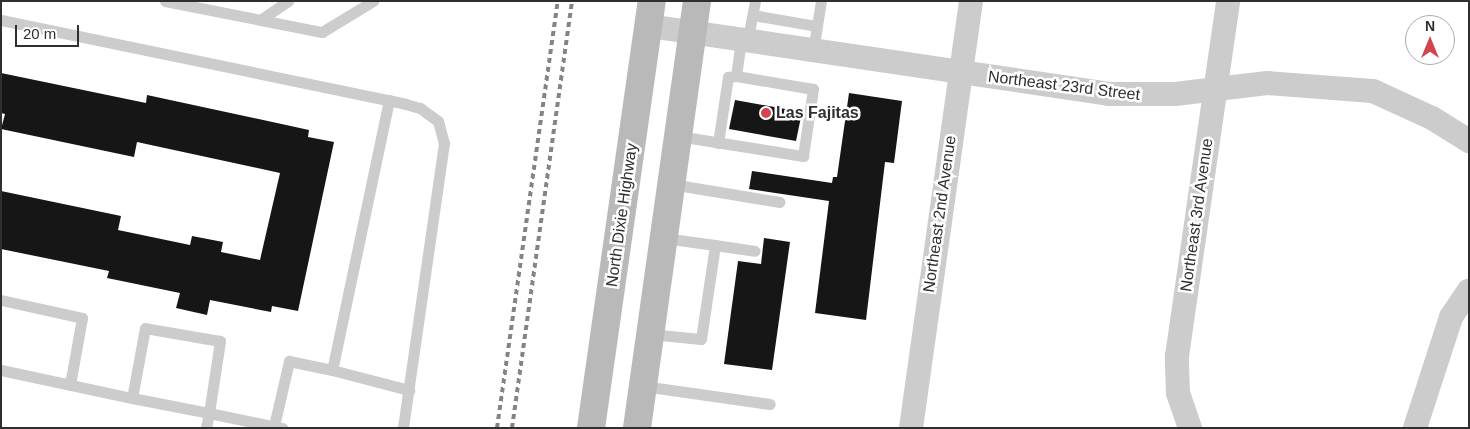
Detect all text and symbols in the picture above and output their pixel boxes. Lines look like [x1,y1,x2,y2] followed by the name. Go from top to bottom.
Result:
[18,15,81,47] scale bar
[1405,15,1455,65] north arrow
[1425,18,1435,34] text: N
[23,25,56,42] text: 20 m
[987,67,1141,105] street label: Northeast 23rd Street
[776,103,859,123] place label: Las Fajitas
[760,107,772,119] marker: Las Fajitas
[919,134,961,294] street label: Northeast 2nd Avenue
[1177,137,1217,293] street label: Northeast 3rd Avenue
[602,142,642,288] street label: North Dixie Highway

